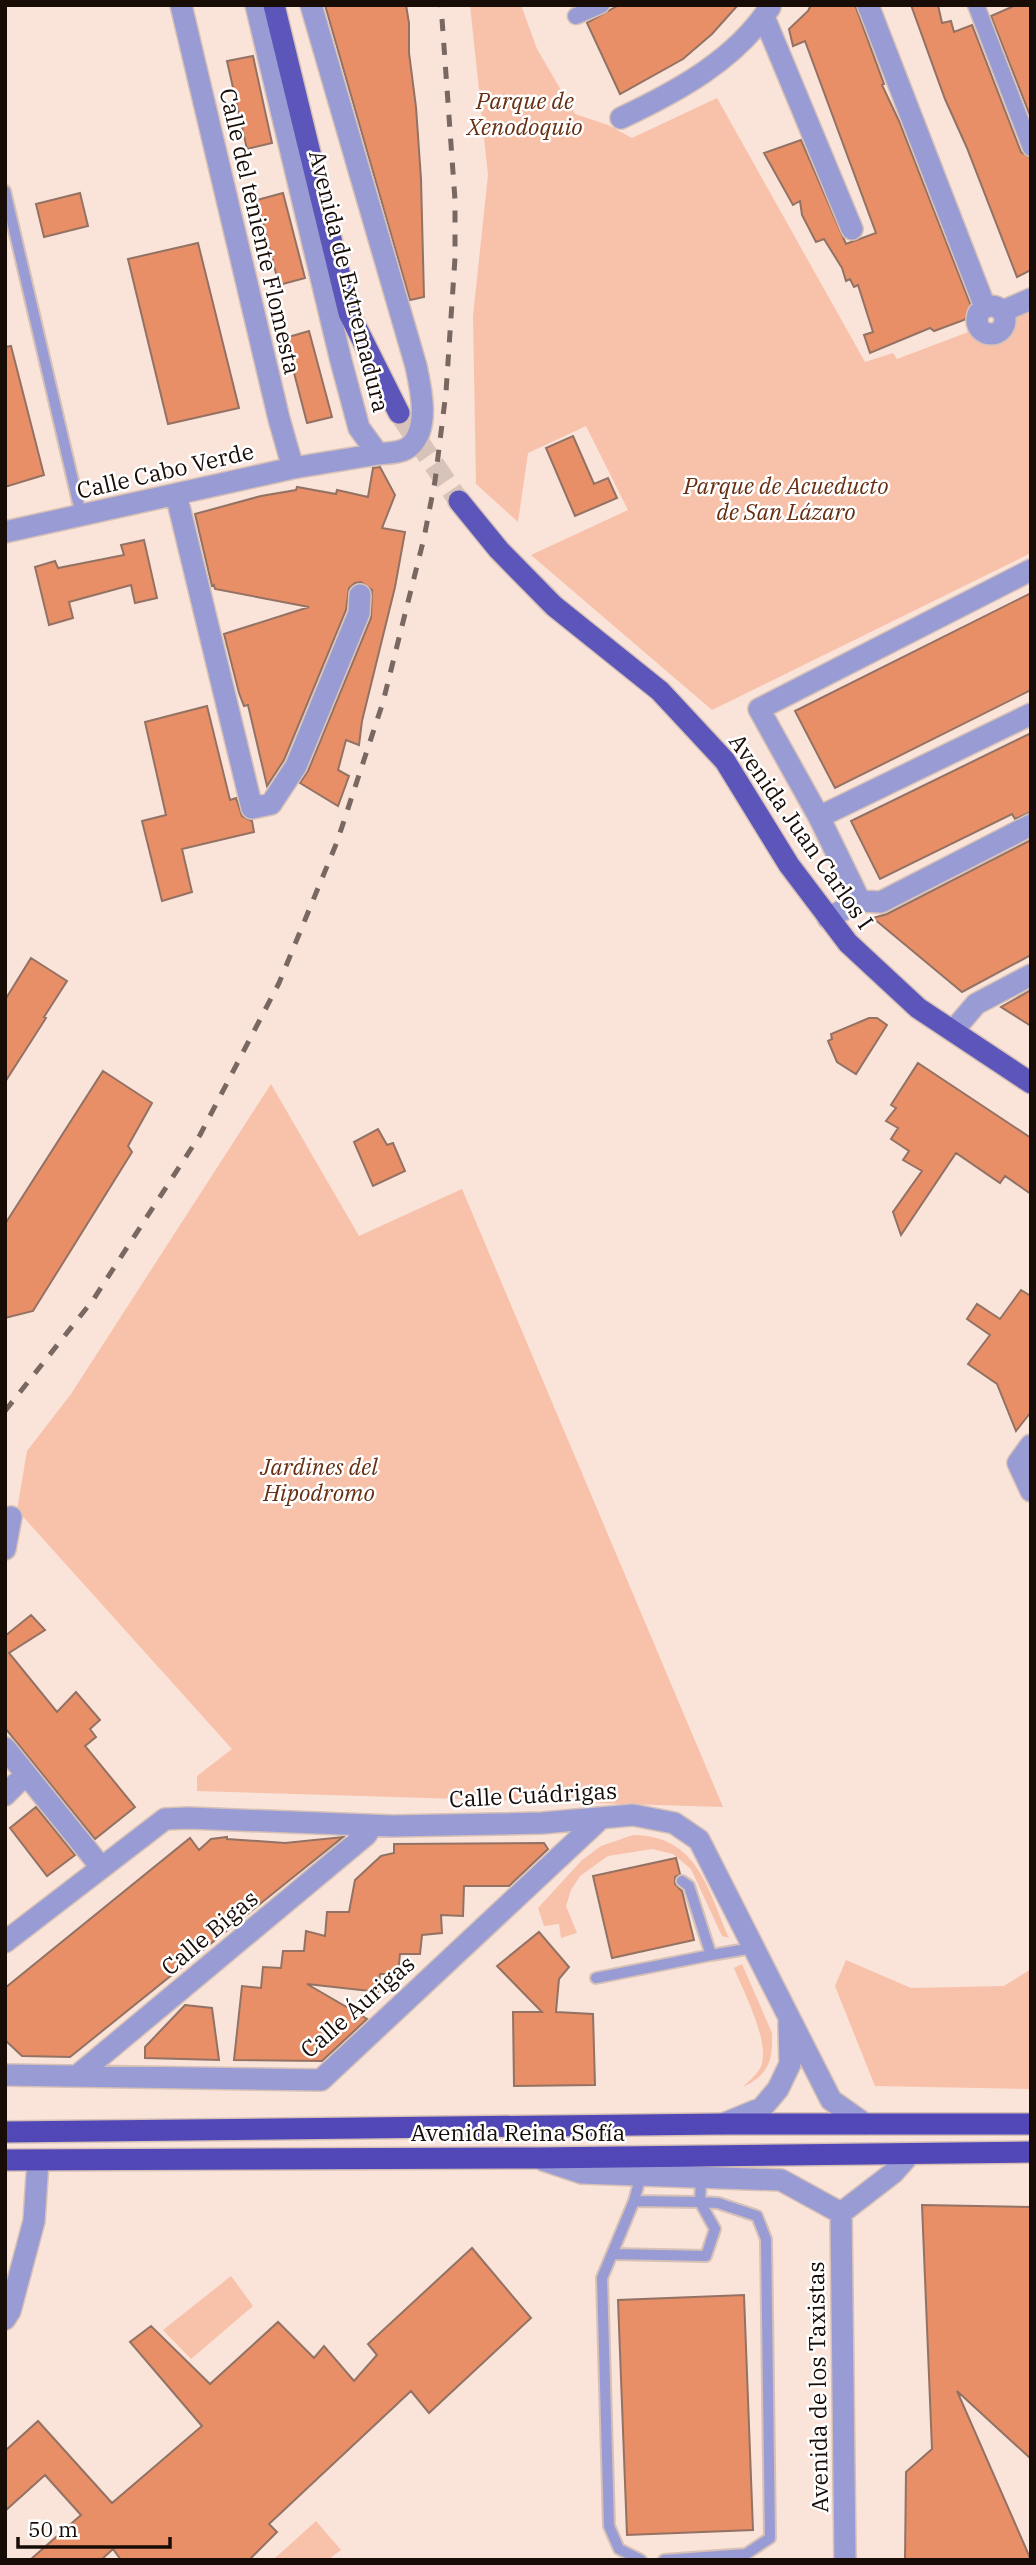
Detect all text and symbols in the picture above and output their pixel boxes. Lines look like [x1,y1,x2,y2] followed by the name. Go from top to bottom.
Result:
[213,85,309,377] street label: Calle del teniente Flomesta
[465,85,583,141] park label: Parque de Xenodoquio
[303,147,397,415] street label: Avenida de Extremadura
[74,435,256,505] street label: Calle Cabo Verde
[682,470,889,526] park label: Parque de Acueducto de San Lázaro
[723,727,881,935] street label: Avenida Juan Carlos I
[259,1451,378,1507] park label: Jardines del Hipodromo
[448,1775,618,1813] street label: Calle Cuádrigas
[154,1883,264,1981] street label: Calle Bigas
[294,1948,420,2064] street label: Calle Áurigas
[411,2117,625,2147] street label: Avenida Reina Sofía
[800,2261,834,2513] street label: Avenida de los Taxistas
[18,2506,170,2550] scale bar
[28,2515,78,2543] text: 50 m

